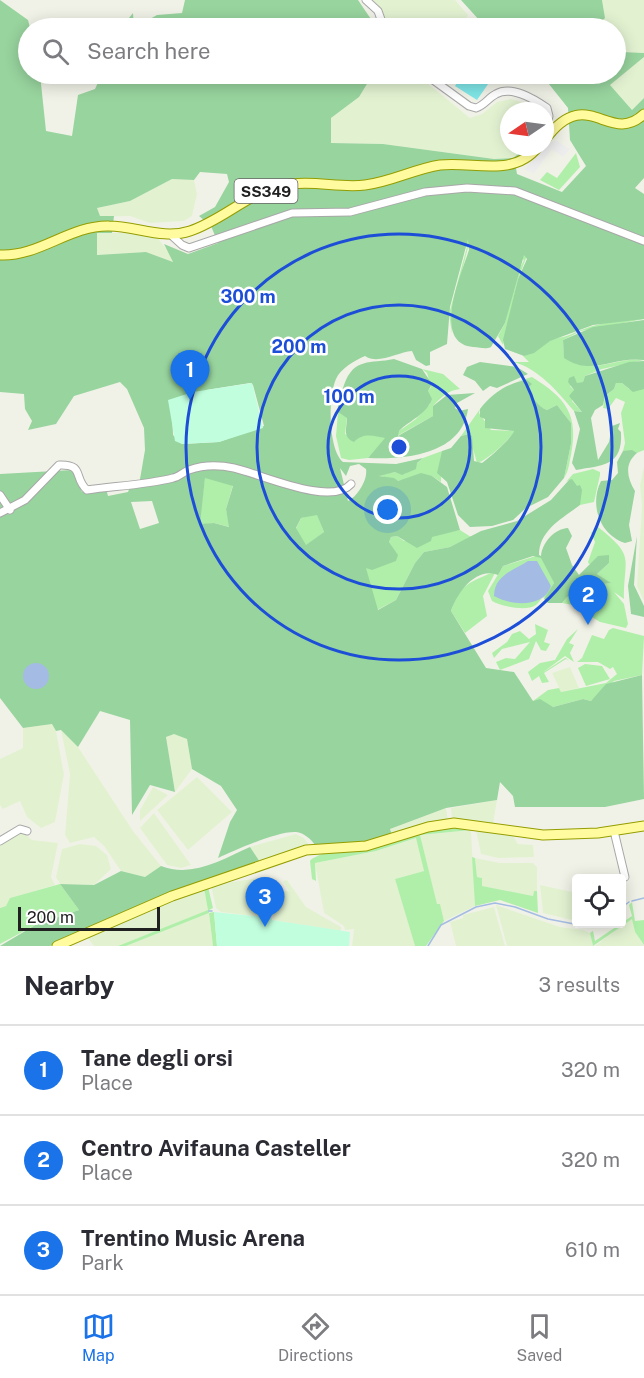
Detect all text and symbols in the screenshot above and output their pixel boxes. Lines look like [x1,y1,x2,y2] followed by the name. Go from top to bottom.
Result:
[18,18,626,84] search box
[39,35,72,68] icon: search
[87,38,211,64] text: Search here
[500,102,554,156] north arrow
[234,179,298,203] road number: SS349
[220,286,276,307] text: 300 m
[272,336,326,357] text: 200 m
[170,350,210,400] pin: 1
[323,386,375,407] text: 100 m
[389,437,409,457] centre of rings
[373,495,402,524] your location
[568,576,608,625] pin: 2
[572,874,626,928] map controls
[572,874,626,928] button: locate
[246,878,284,927] pin: 3
[18,904,160,932] scale bar
[27,908,74,927] text: 200 m
[24,970,114,1001] text: Nearby
[539,973,620,997] text: 3 results
[81,1045,233,1071] text: Tane degli orsi
[39,1058,48,1082] text: 1
[561,1058,620,1082] text: 320 m
[81,1071,133,1095] text: Place
[81,1135,351,1161] text: Centro Avifauna Casteller
[37,1148,50,1172] text: 2
[561,1148,620,1172] text: 320 m
[81,1161,133,1185] text: Place
[81,1225,305,1251] text: Trentino Music Arena
[37,1238,50,1262] text: 3
[565,1238,620,1262] text: 610 m
[81,1251,124,1275] text: Park
[82,1310,115,1365] tab: Map
[278,1310,353,1365] tab: Directions
[517,1310,562,1365] tab: Saved

